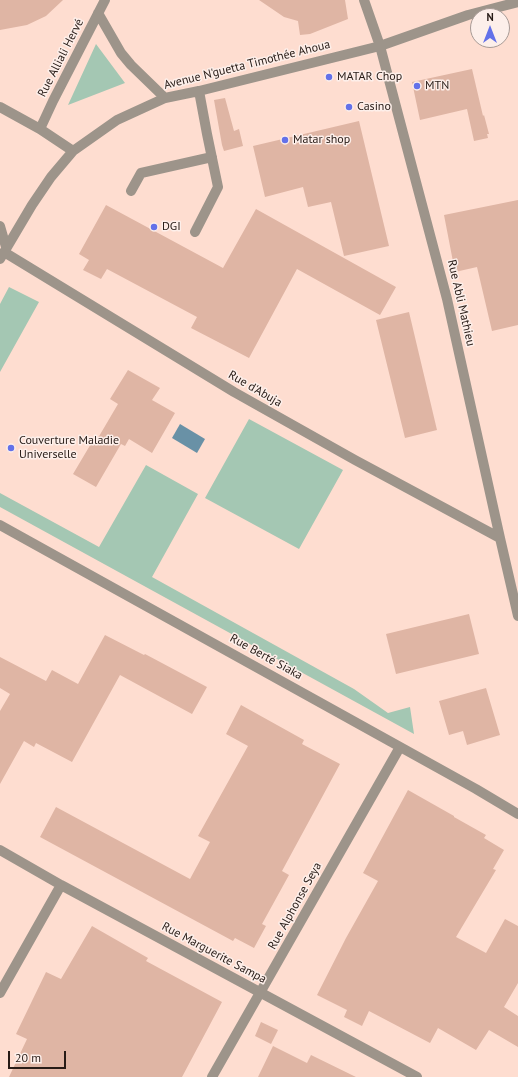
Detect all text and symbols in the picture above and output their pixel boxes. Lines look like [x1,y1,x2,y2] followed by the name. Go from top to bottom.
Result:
[470,8,510,48] north arrow
[486,10,494,24] text: N
[35,16,87,100] street label: Rue Alliali Hervé
[162,37,332,93] street label: Avenue N'guetta Timothée Ahoua
[337,70,402,84] place label: MATAR Chop
[324,72,334,82] marker: MATAR Chop
[425,79,449,93] place label: MTN
[412,81,422,91] marker: MTN
[357,100,391,114] place label: Casino
[344,102,354,112] marker: Casino
[293,133,350,147] place label: Matar shop
[280,135,290,145] marker: Matar shop
[162,220,181,234] place label: DGI
[149,222,159,232] marker: DGI
[444,258,478,348] street label: Rue Abli Mathieu
[226,368,284,410] street label: Rue d'Abuja
[19,434,119,462] place label: Couverture Maladie Universelle
[6,443,16,453] marker: Couverture Maladie Universelle
[227,631,305,683] street label: Rue Berté Siaka
[265,860,325,952] street label: Rue Alphonse Seya
[159,919,269,987] street label: Rue Marguerite Sampa
[10,1043,68,1069] scale bar
[15,1050,41,1065] text: 20 m

